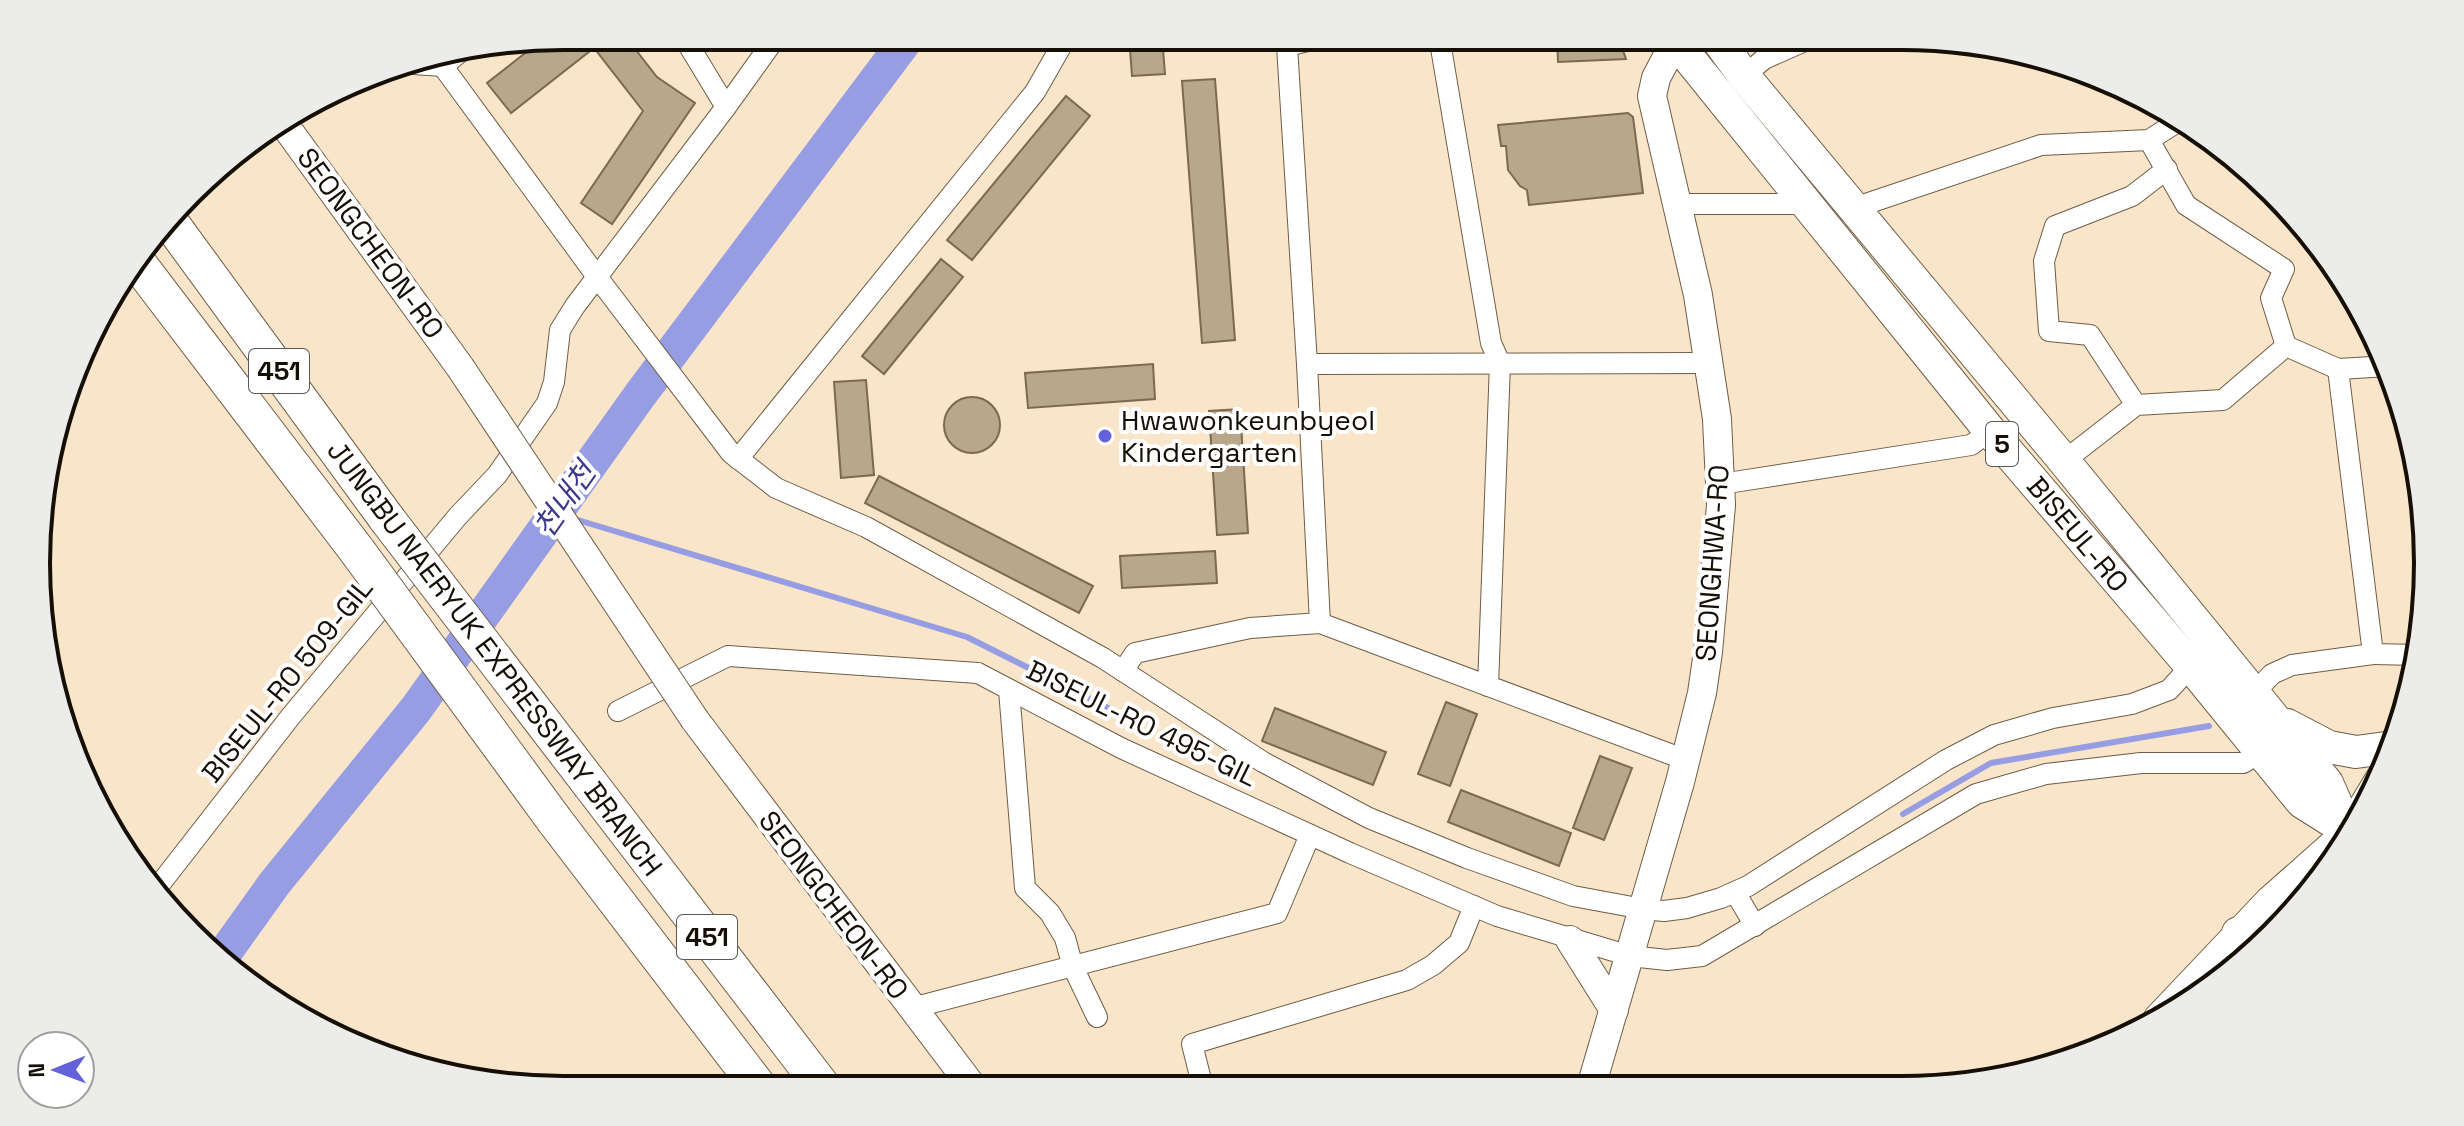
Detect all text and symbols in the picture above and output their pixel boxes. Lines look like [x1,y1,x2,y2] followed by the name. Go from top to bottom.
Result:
[290,140,452,346] street label: SEONGCHEON-RO
[249,349,309,393] road number: 451
[1121,402,1375,470] place label: Hwawonkeunbyeol Kindergarten
[1986,422,2018,466] road number: 5
[1096,427,1114,445] marker: Hwawonkeunbyeol Kindergarten
[319,433,671,883] street label: JUNGBU NAERYUK EXPRESSWAY BRANCH
[525,452,606,545] water label: 천내천
[1687,463,1737,663] street label: SEONGHWA-RO
[2019,469,2137,599] street label: BISEUL-RO
[194,571,380,789] street label: BISEUL-RO 509-GIL
[1021,652,1263,794] street label: BISEUL-RO 495-GIL
[751,803,917,1007] street label: SEONGCHEON-RO
[677,915,737,959] road number: 451
[16,1030,96,1110] north arrow
[22,1063,50,1078] text: N

